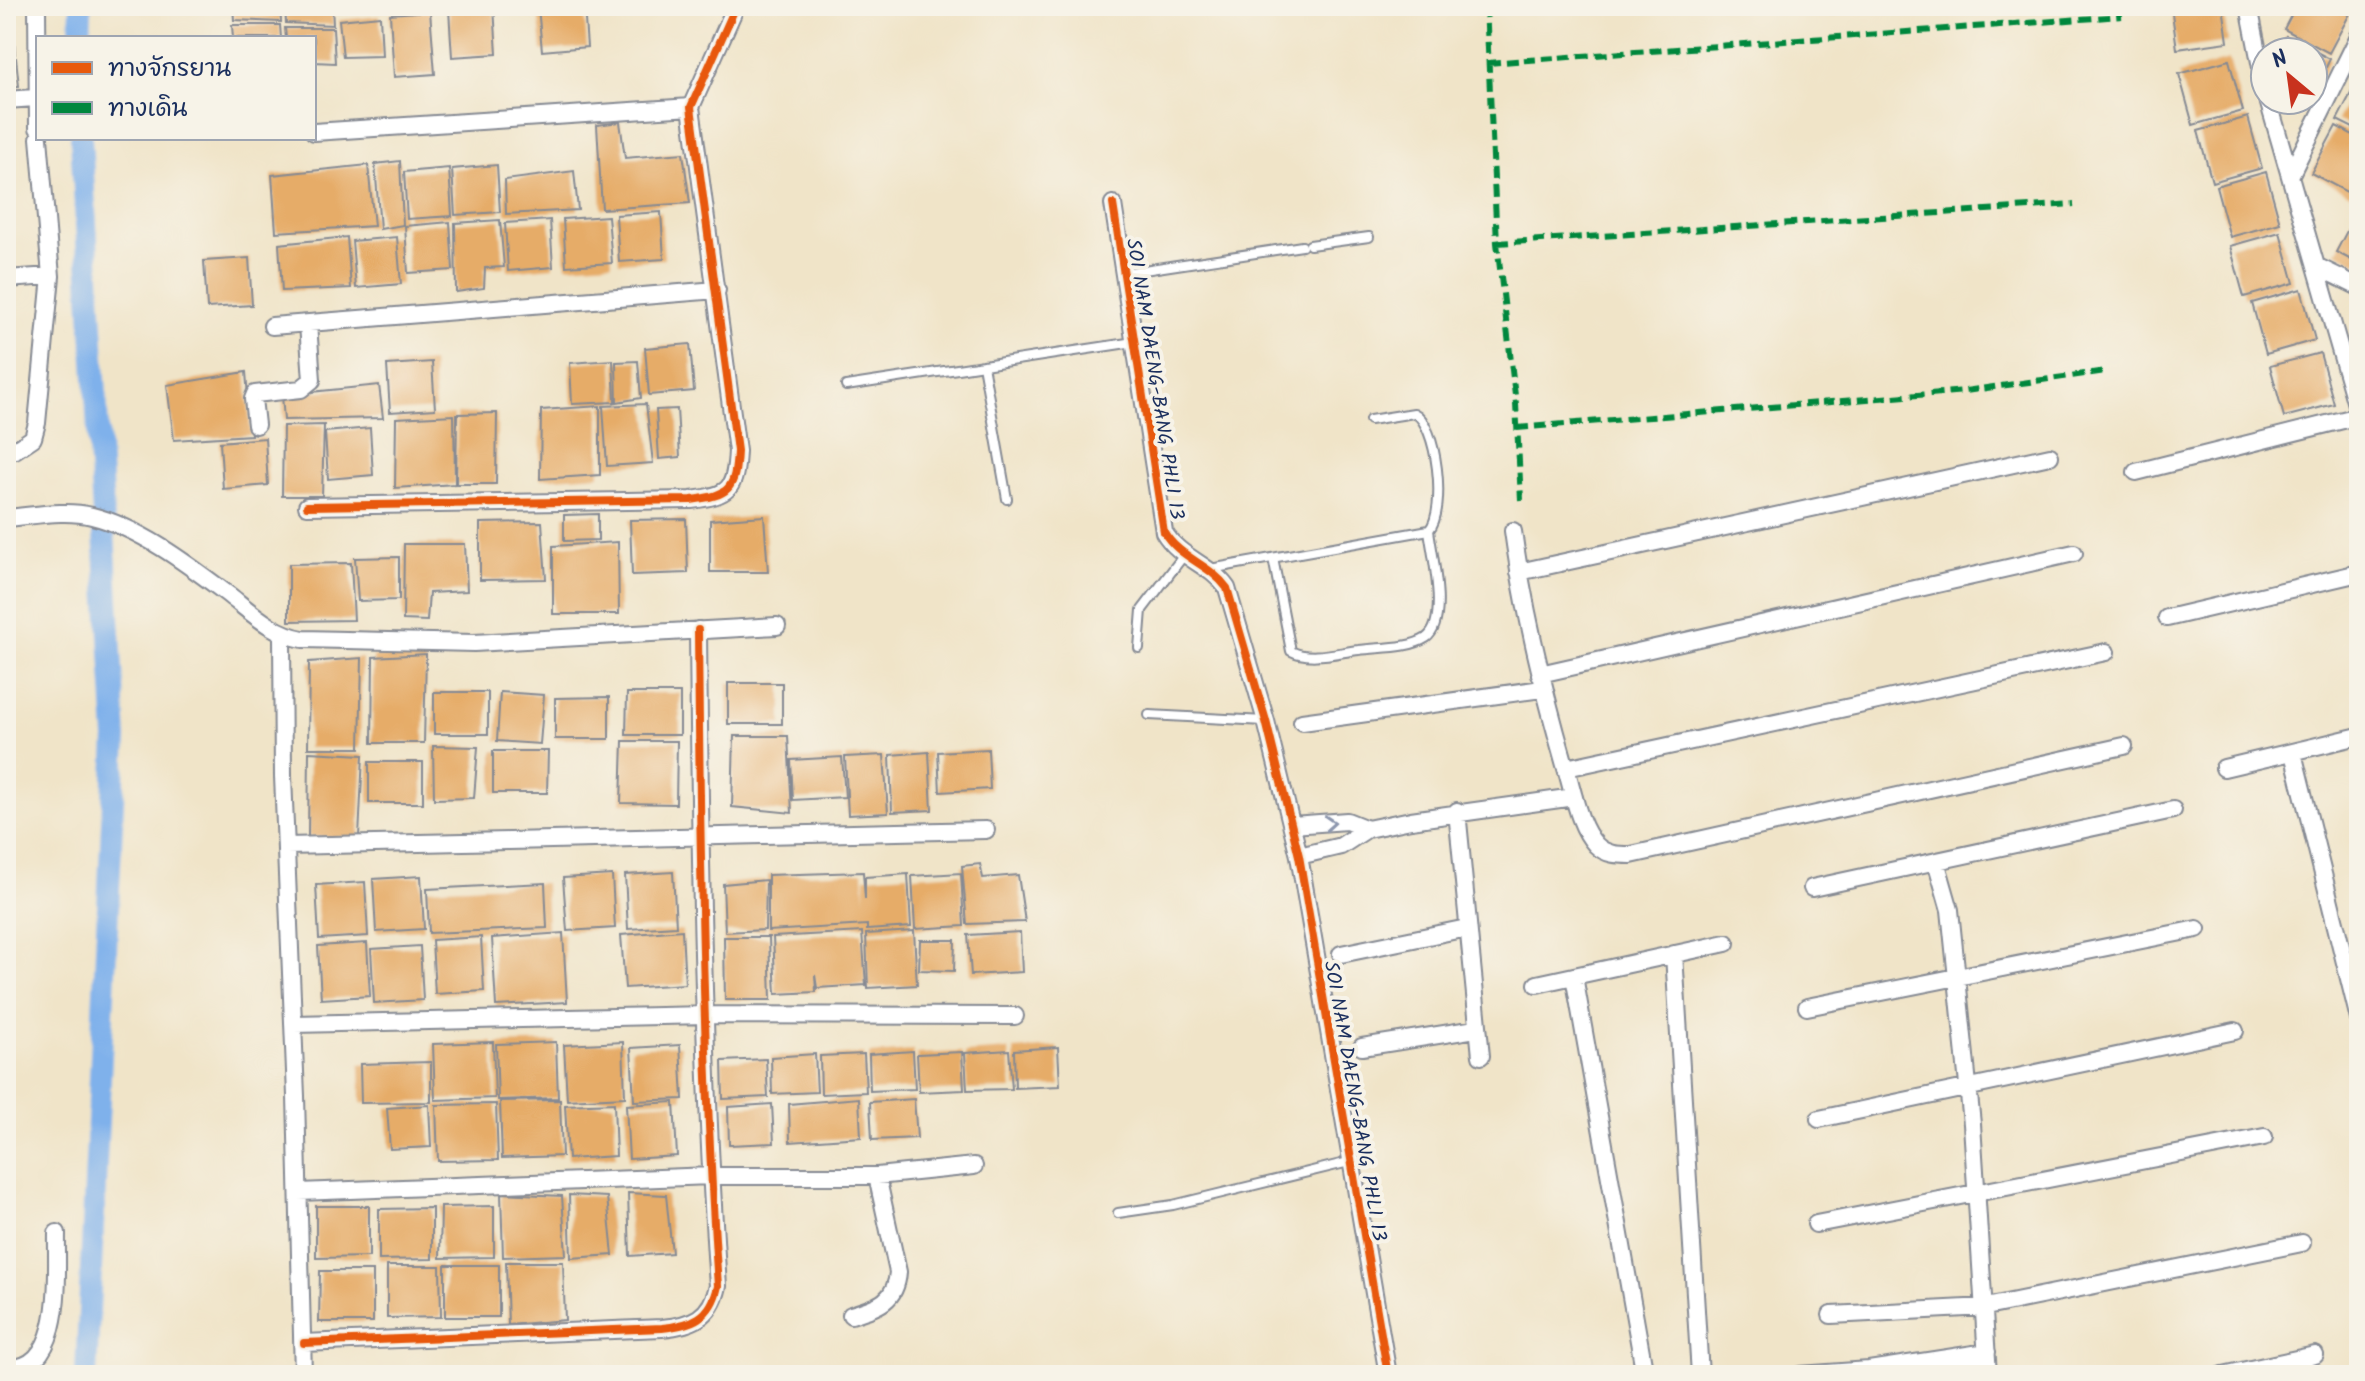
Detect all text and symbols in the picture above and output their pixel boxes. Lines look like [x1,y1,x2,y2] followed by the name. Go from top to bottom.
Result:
[36,36,316,140] legend
[2249,36,2329,116] north arrow
[2266,42,2295,79] text: N
[108,50,231,89] text: ทางจักรยาน
[108,90,188,129] text: ทางเดิน
[1116,237,1192,522] street label: SOI NAM DAENG-BANG PHLI 13
[1324,815,1337,832] one-way arrow
[1314,959,1394,1244] street label: SOI NAM DAENG-BANG PHLI 13

